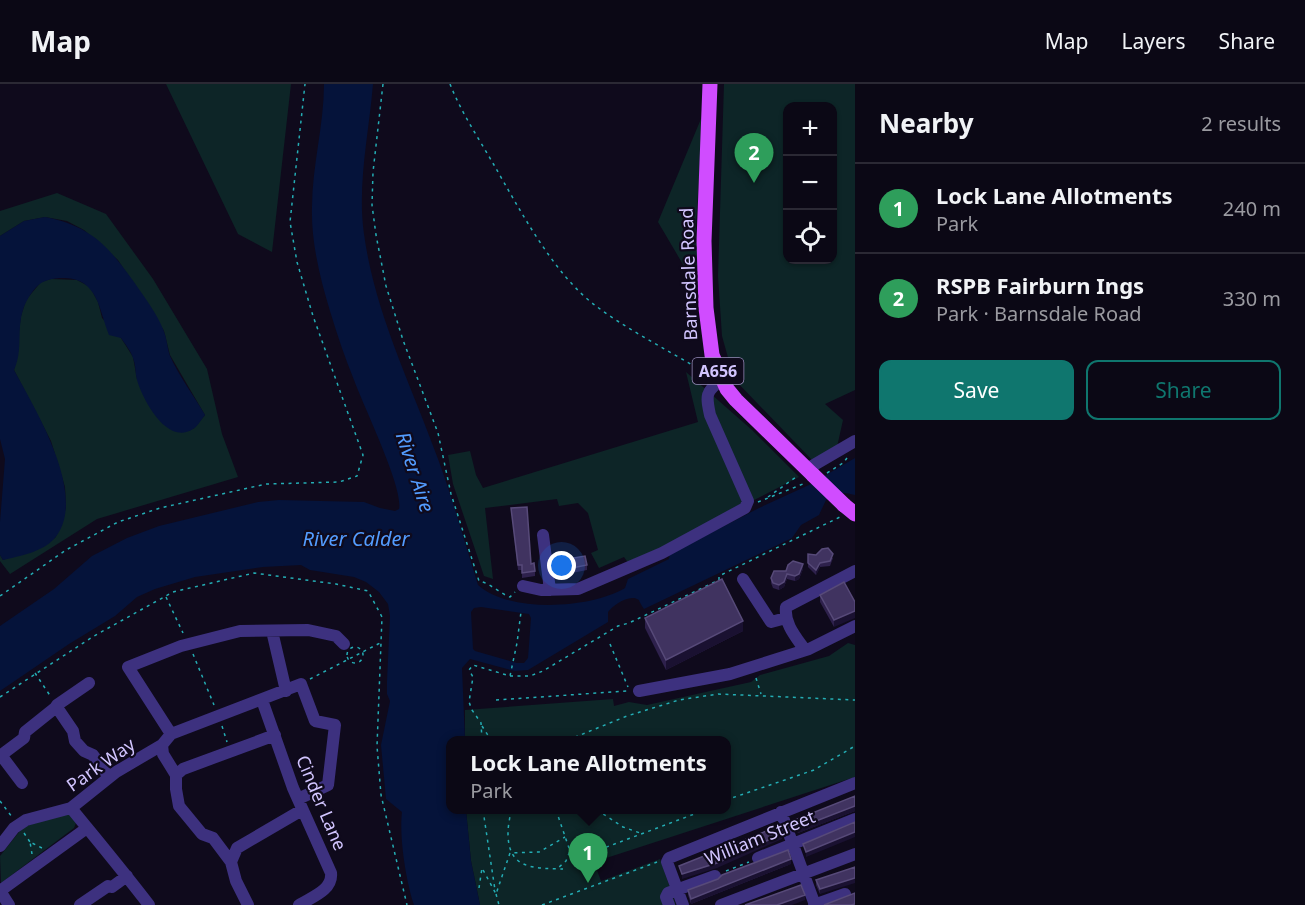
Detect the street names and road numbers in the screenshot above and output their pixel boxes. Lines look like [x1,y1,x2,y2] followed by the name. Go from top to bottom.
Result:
[674,207,702,341] street label: Barnsdale Road
[692,358,744,384] road number: A656
[61,731,140,796] street label: Park Way
[291,751,353,854] street label: Cinder Lane
[701,804,819,870] street label: William Street

